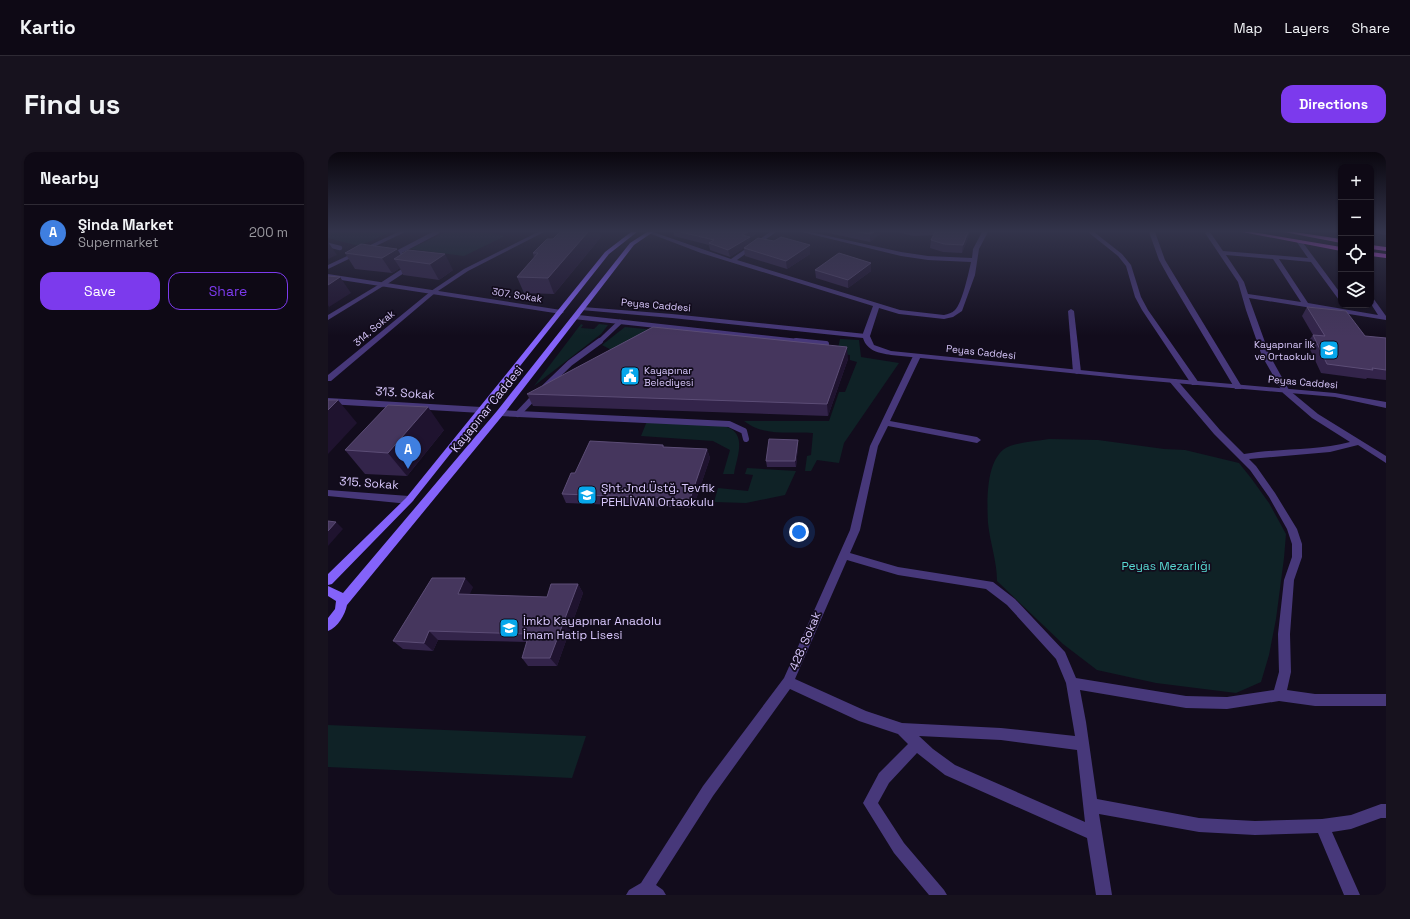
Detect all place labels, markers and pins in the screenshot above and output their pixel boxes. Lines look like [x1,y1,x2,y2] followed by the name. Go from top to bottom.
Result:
[1254,338,1316,363] place label: Kayapınar İlk ve Ortaokulu
[1318,339,1340,361] school or university icon: Kayapınar İlk ve Ortaokulu
[644,364,694,389] place label: Kayapınar Belediyesi
[619,365,641,387] public building icon: Kayapınar Belediyesi
[395,436,421,469] pin: A
[601,480,716,510] place label: Şht.Jnd.Üstğ. Tevfik PEHLİVAN Ortaokulu
[576,484,598,506] school or university icon: Şht.Jnd.Üstğ. Tevfik PEHLİVAN Ortaokulu
[523,613,661,643] place label: İmkb Kayapınar Anadolu İmam Hatip Lisesi
[498,617,520,639] school or university icon: İmkb Kayapınar Anadolu İmam Hatip Lisesi

